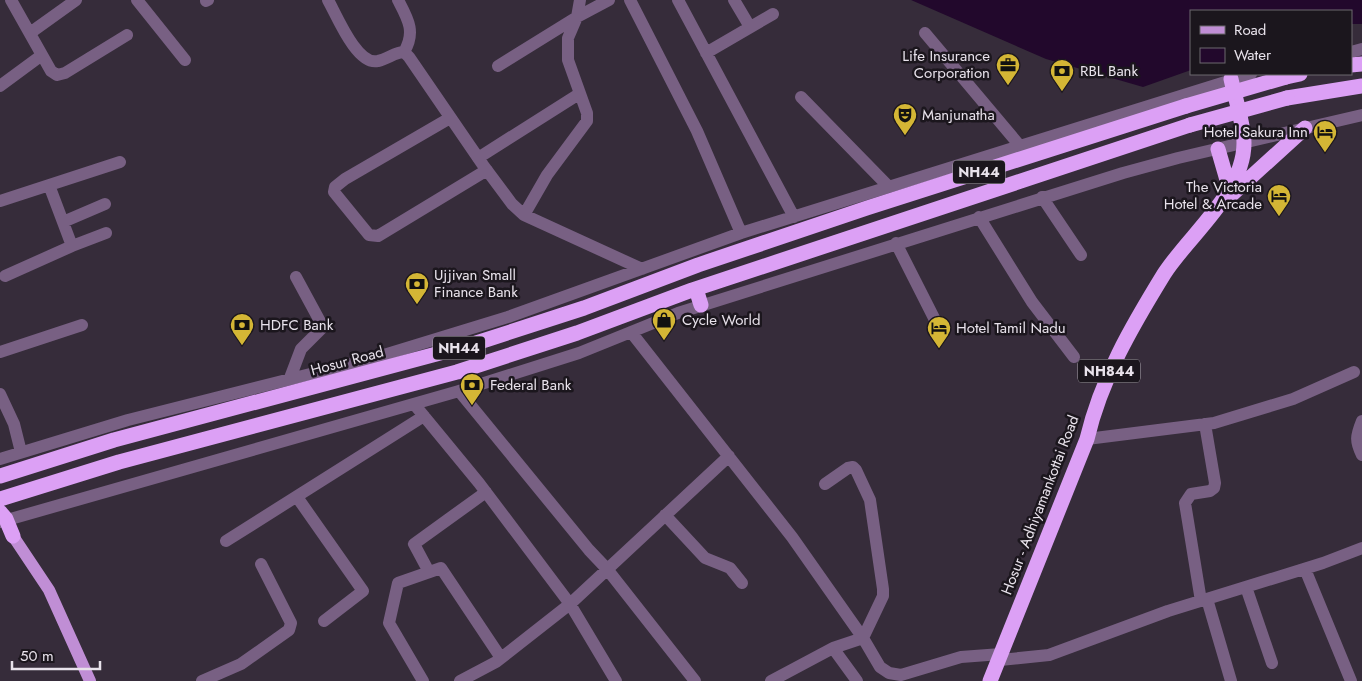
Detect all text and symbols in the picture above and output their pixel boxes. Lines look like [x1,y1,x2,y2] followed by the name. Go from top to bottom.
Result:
[1190,10,1352,75] legend
[1234,19,1266,41] text: Road
[1234,44,1272,66] text: Water
[902,45,990,84] place label: Life Insurance Corporation
[995,52,1021,86] office icon: Life Insurance Corporation
[1049,58,1075,92] bank icon: RBL Bank
[1080,60,1138,82] place label: RBL Bank
[892,102,918,136] theatre icon: Manjunatha
[922,104,995,126] place label: Manjunatha
[1312,119,1338,153] hotel icon: Hotel Sakura Inn
[1204,121,1308,143] place label: Hotel Sakura Inn
[953,160,1005,183] road number: NH44
[1164,176,1262,215] place label: The Victoria Hotel & Arcade
[1266,183,1292,217] hotel icon: The Victoria Hotel & Arcade
[434,264,518,303] place label: Ujjivan Small Finance Bank
[404,271,430,305] bank icon: Ujjivan Small Finance Bank
[651,307,677,341] shop icon: Cycle World
[682,309,760,331] place label: Cycle World
[229,312,255,346] bank icon: HDFC Bank
[260,314,334,336] place label: HDFC Bank
[926,315,952,349] hotel icon: Hotel Tamil Nadu
[956,317,1066,339] place label: Hotel Tamil Nadu
[433,336,485,359] road number: NH44
[308,341,386,381] street label: Hosur Road
[1078,360,1140,382] road number: NH844
[459,372,485,406] bank icon: Federal Bank
[490,374,572,396] place label: Federal Bank
[996,412,1084,598] street label: Hosur - Adhiyamankottai Road
[12,638,100,670] scale bar
[20,645,54,667] text: 50 m

